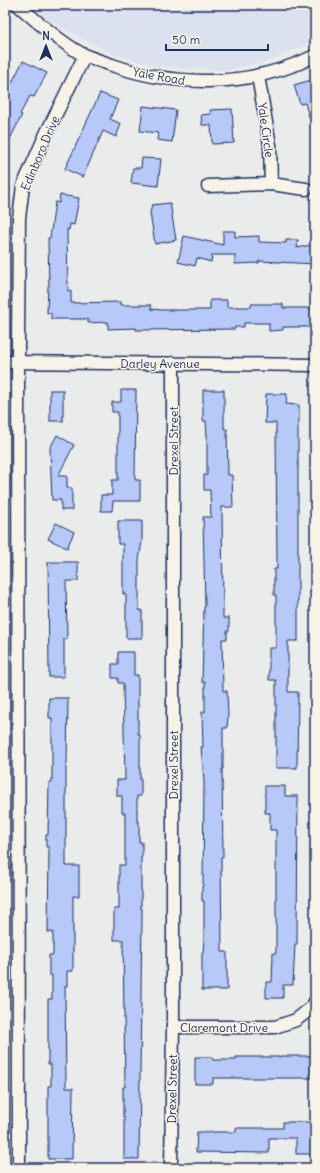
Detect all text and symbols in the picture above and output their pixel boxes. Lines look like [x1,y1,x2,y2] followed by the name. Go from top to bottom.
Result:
[26,26,66,66] north arrow
[166,26,268,52] scale bar
[42,29,50,43] text: N
[172,32,201,47] text: 50 m
[132,64,186,88] street label: Yale Road
[255,102,277,158] street label: Yale Circle
[18,113,62,193] street label: Edinboro Drive
[120,356,200,371] street label: Darley Avenue
[166,406,181,476] street label: Drexel Street
[166,730,181,800] street label: Drexel Street
[180,1020,268,1035] street label: Claremont Drive
[164,1054,180,1124] street label: Drexel Street

